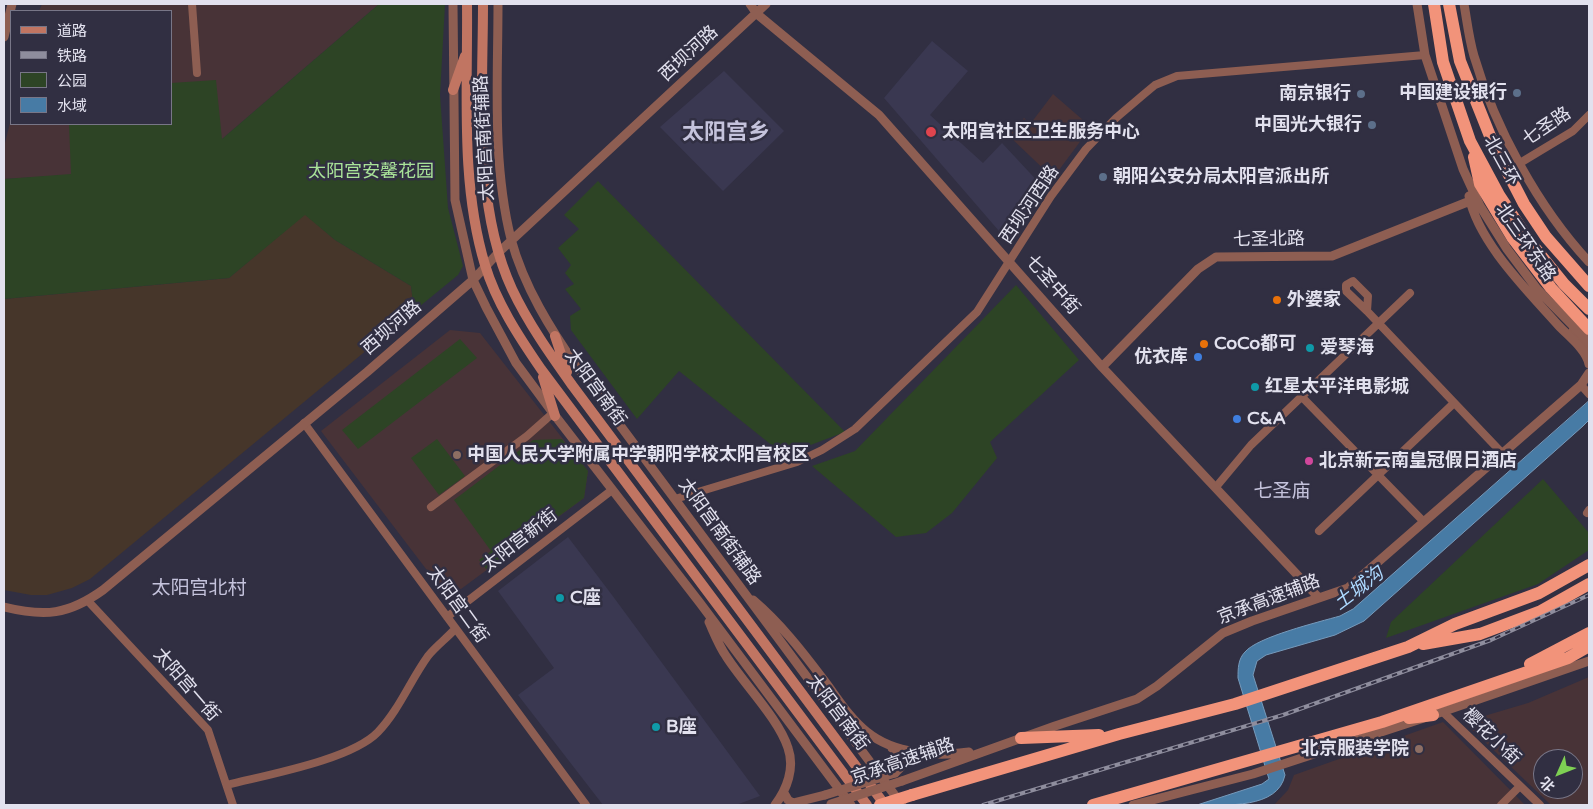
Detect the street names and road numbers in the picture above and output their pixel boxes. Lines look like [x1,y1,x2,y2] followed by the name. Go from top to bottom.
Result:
[655,22,723,86] street label: 西坝河路
[471,75,499,201] street label: 太阳宫南街辅路
[1519,103,1575,151] street label: 七圣路
[1478,132,1524,190] street label: 北三环
[996,162,1064,248] street label: 西坝河西路
[1490,200,1560,286] street label: 北三环东路
[1233,229,1305,251] street label: 七圣北路
[1020,251,1084,319] street label: 七圣中街
[358,296,426,360] street label: 西坝河路
[560,345,630,431] street label: 太阳宫南街
[673,475,765,589] street label: 太阳宫南街辅路
[478,505,562,577] street label: 太阳宫新街
[422,562,492,648] street label: 太阳宫二街
[1215,571,1323,629] street label: 京承高速辅路
[148,644,224,726] street label: 太阳宫一街
[801,671,873,755] street label: 太阳宫南街
[1458,704,1524,770] street label: 樱花小街
[848,734,958,790] street label: 京承高速辅路

